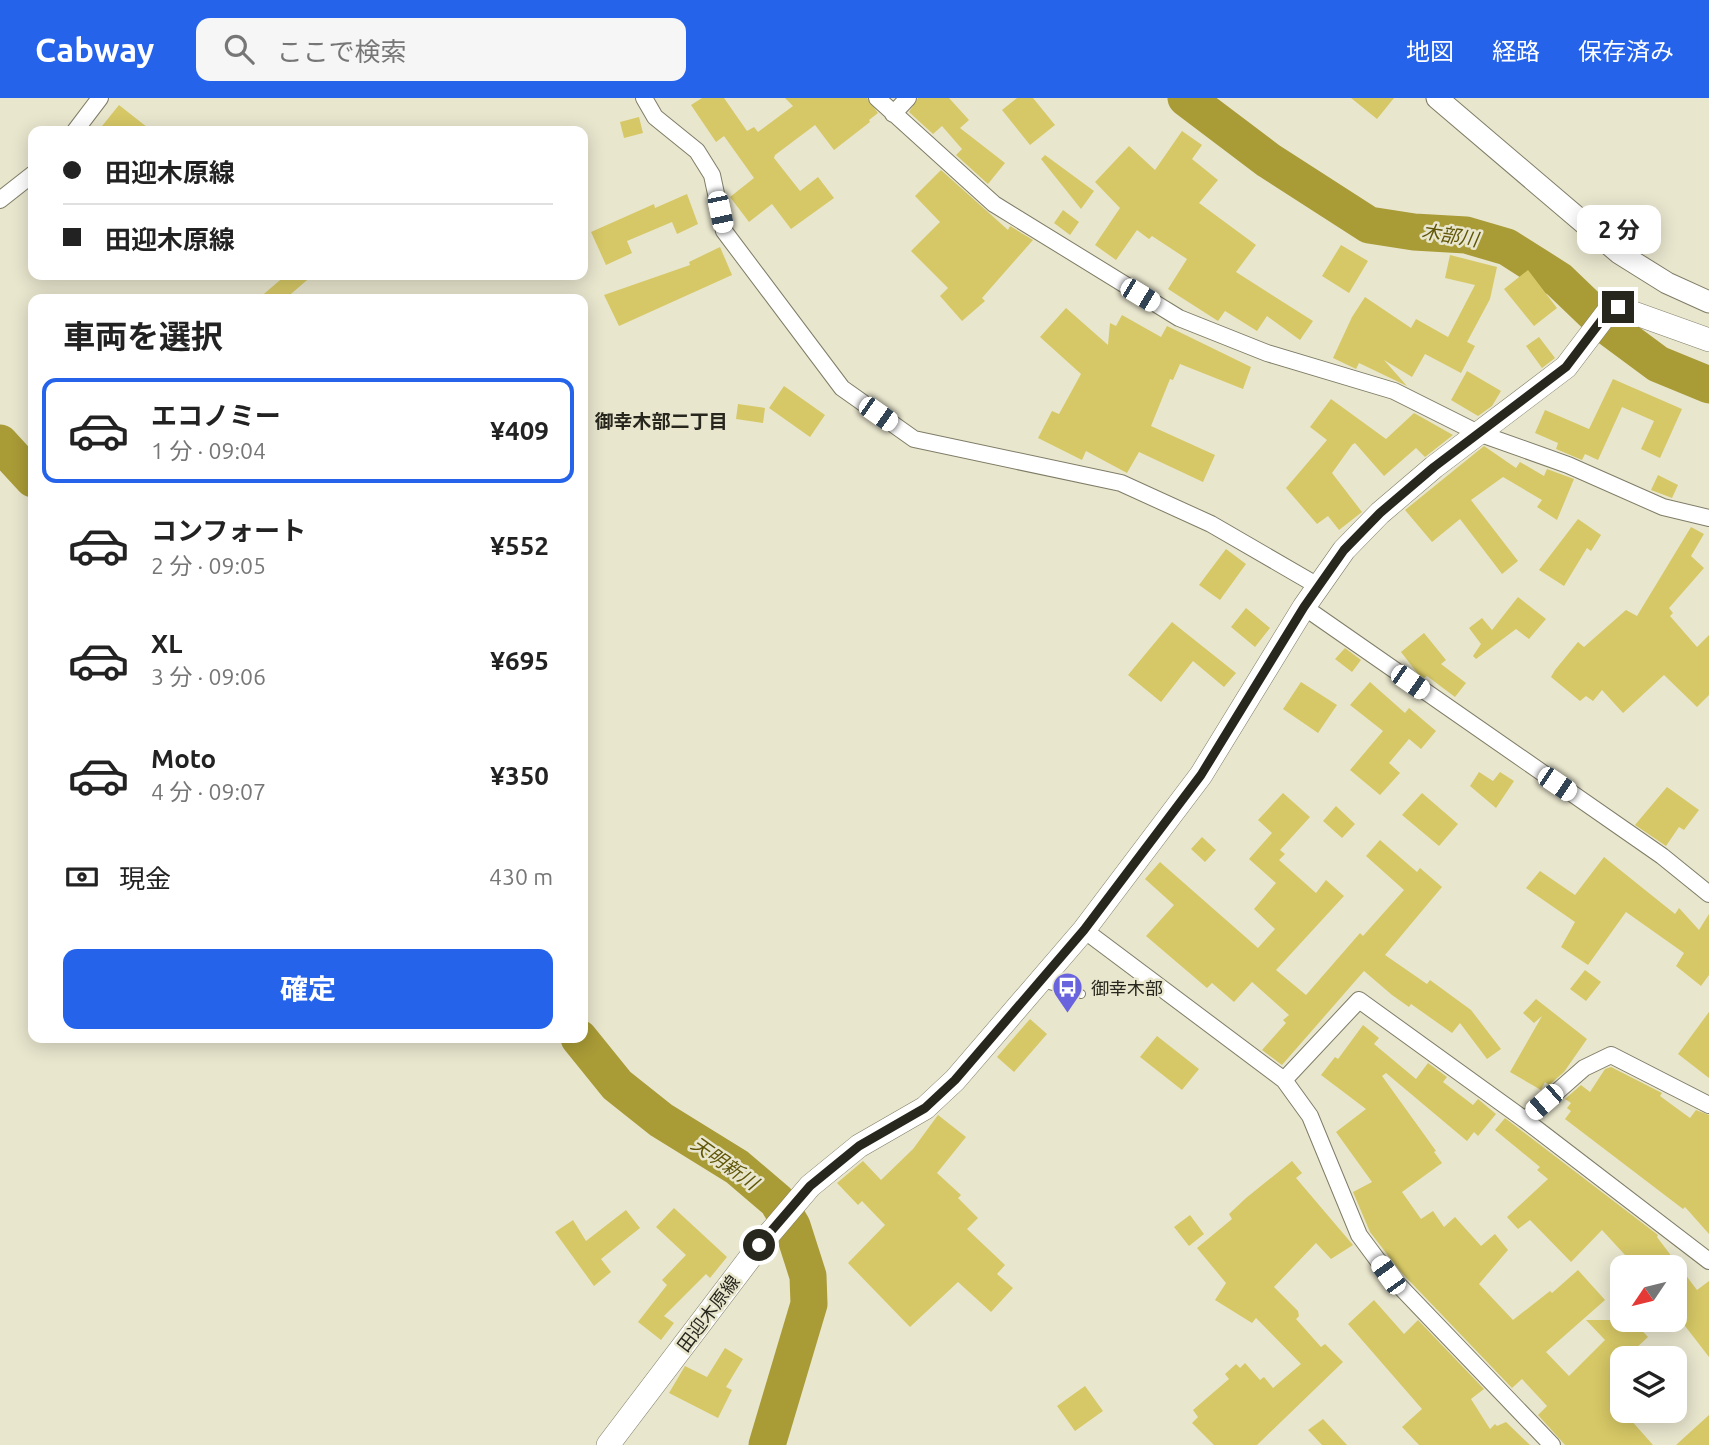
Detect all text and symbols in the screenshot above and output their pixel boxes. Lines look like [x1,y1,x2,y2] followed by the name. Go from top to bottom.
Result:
[196,18,686,81] search box
[220,30,258,68] icon: search
[35,31,154,68] text: Cabway
[276,37,406,66] text: ここで検索
[1406,38,1454,65] text: 地図
[1492,38,1540,65] text: 経路
[1578,38,1674,65] text: 保存済み
[105,158,235,187] text: 田迎木原線
[706,189,735,235] car
[1576,206,1660,254] callout: 2 分
[1598,217,1640,242] text: 2 分
[1420,220,1482,251] water label: 木部川
[105,225,235,254] text: 田迎木原線
[1117,275,1164,315] car
[1602,291,1634,323] route end
[63,318,223,354] text: 車両を選択
[855,393,902,435] car
[67,399,130,462] icon: car
[151,401,281,430] text: エコノミー
[594,410,728,432] district label: 御幸木部二丁目
[490,416,549,445] text: ¥409
[151,438,266,463] text: 1 分 · 09:04
[67,514,130,577] icon: car
[151,516,306,545] text: コンフォート
[490,531,549,560] text: ¥552
[151,553,266,578] text: 2 分 · 09:05
[67,629,130,692] icon: car
[151,629,182,658] text: XL
[490,646,549,675] text: ¥695
[1387,661,1434,703] car
[151,664,266,689] text: 3 分 · 09:06
[67,744,130,807] icon: car
[151,744,216,773] text: Moto
[490,761,549,790] text: ¥350
[1534,764,1581,804] car
[151,779,266,804] text: 4 分 · 09:07
[63,858,101,896] icon: cash
[119,864,171,893] text: 現金
[489,864,553,889] text: 430 m
[63,949,553,1029] button: 確定
[1051,971,1085,1015] bus stop icon: 御幸木部
[1091,978,1163,998] place label: 御幸木部
[1522,1080,1567,1124] car
[688,1132,764,1195] water label: 天明新川
[743,1229,775,1261] route start
[1368,1252,1409,1298] car
[1610,1255,1687,1332] north arrow
[1610,1255,1687,1423] map controls
[673,1271,743,1355] street label: 田迎木原線
[1610,1346,1687,1423] button: layers

